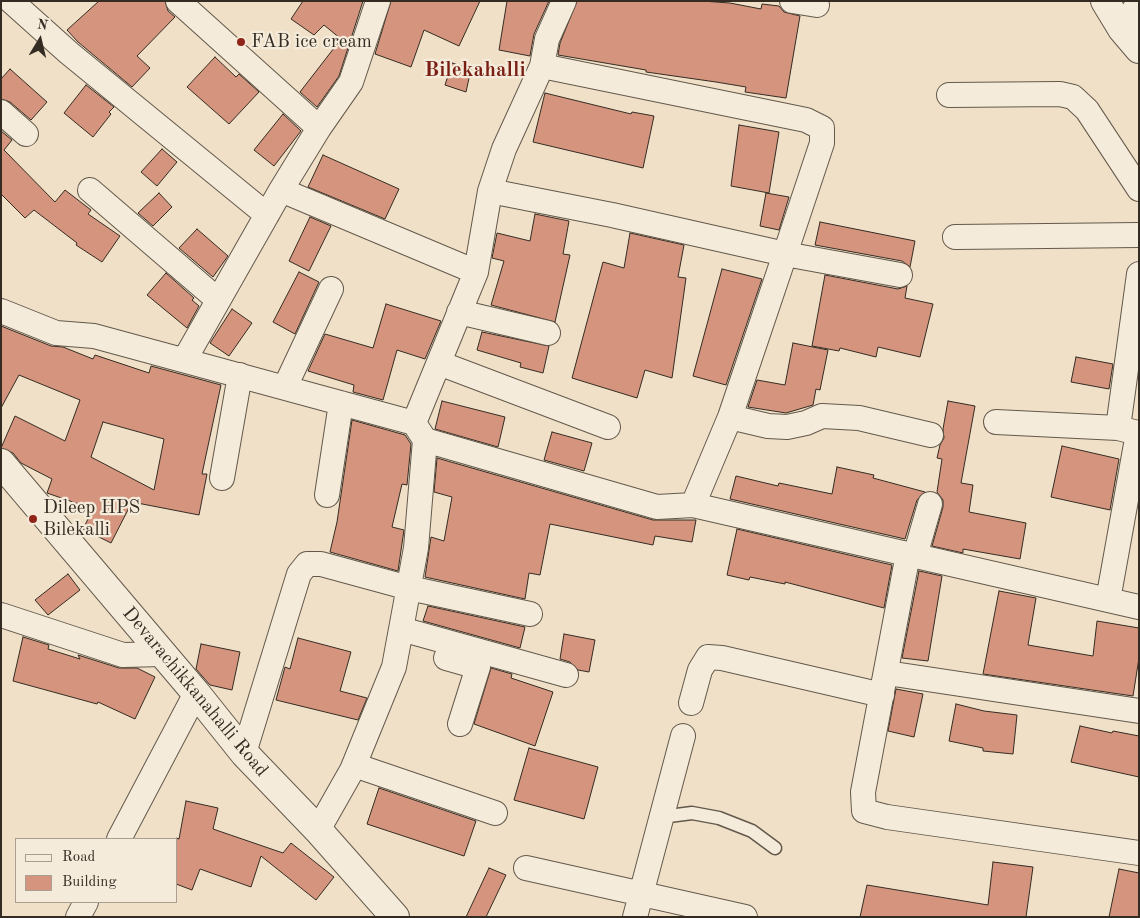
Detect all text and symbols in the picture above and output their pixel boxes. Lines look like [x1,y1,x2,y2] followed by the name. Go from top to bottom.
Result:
[15,15,65,65] north arrow
[36,17,49,33] text: N
[251,31,372,53] place label: FAB ice cream
[235,36,247,48] marker: FAB ice cream
[424,57,526,83] district label: Bilekahalli
[43,497,140,541] place label: Dileep HPS Bilekalli
[27,513,39,525] marker: Dileep HPS Bilekalli
[117,602,273,782] street label: Devarachikkanahalli Road
[15,838,178,903] legend
[62,850,95,865] text: Road
[62,875,117,890] text: Building

